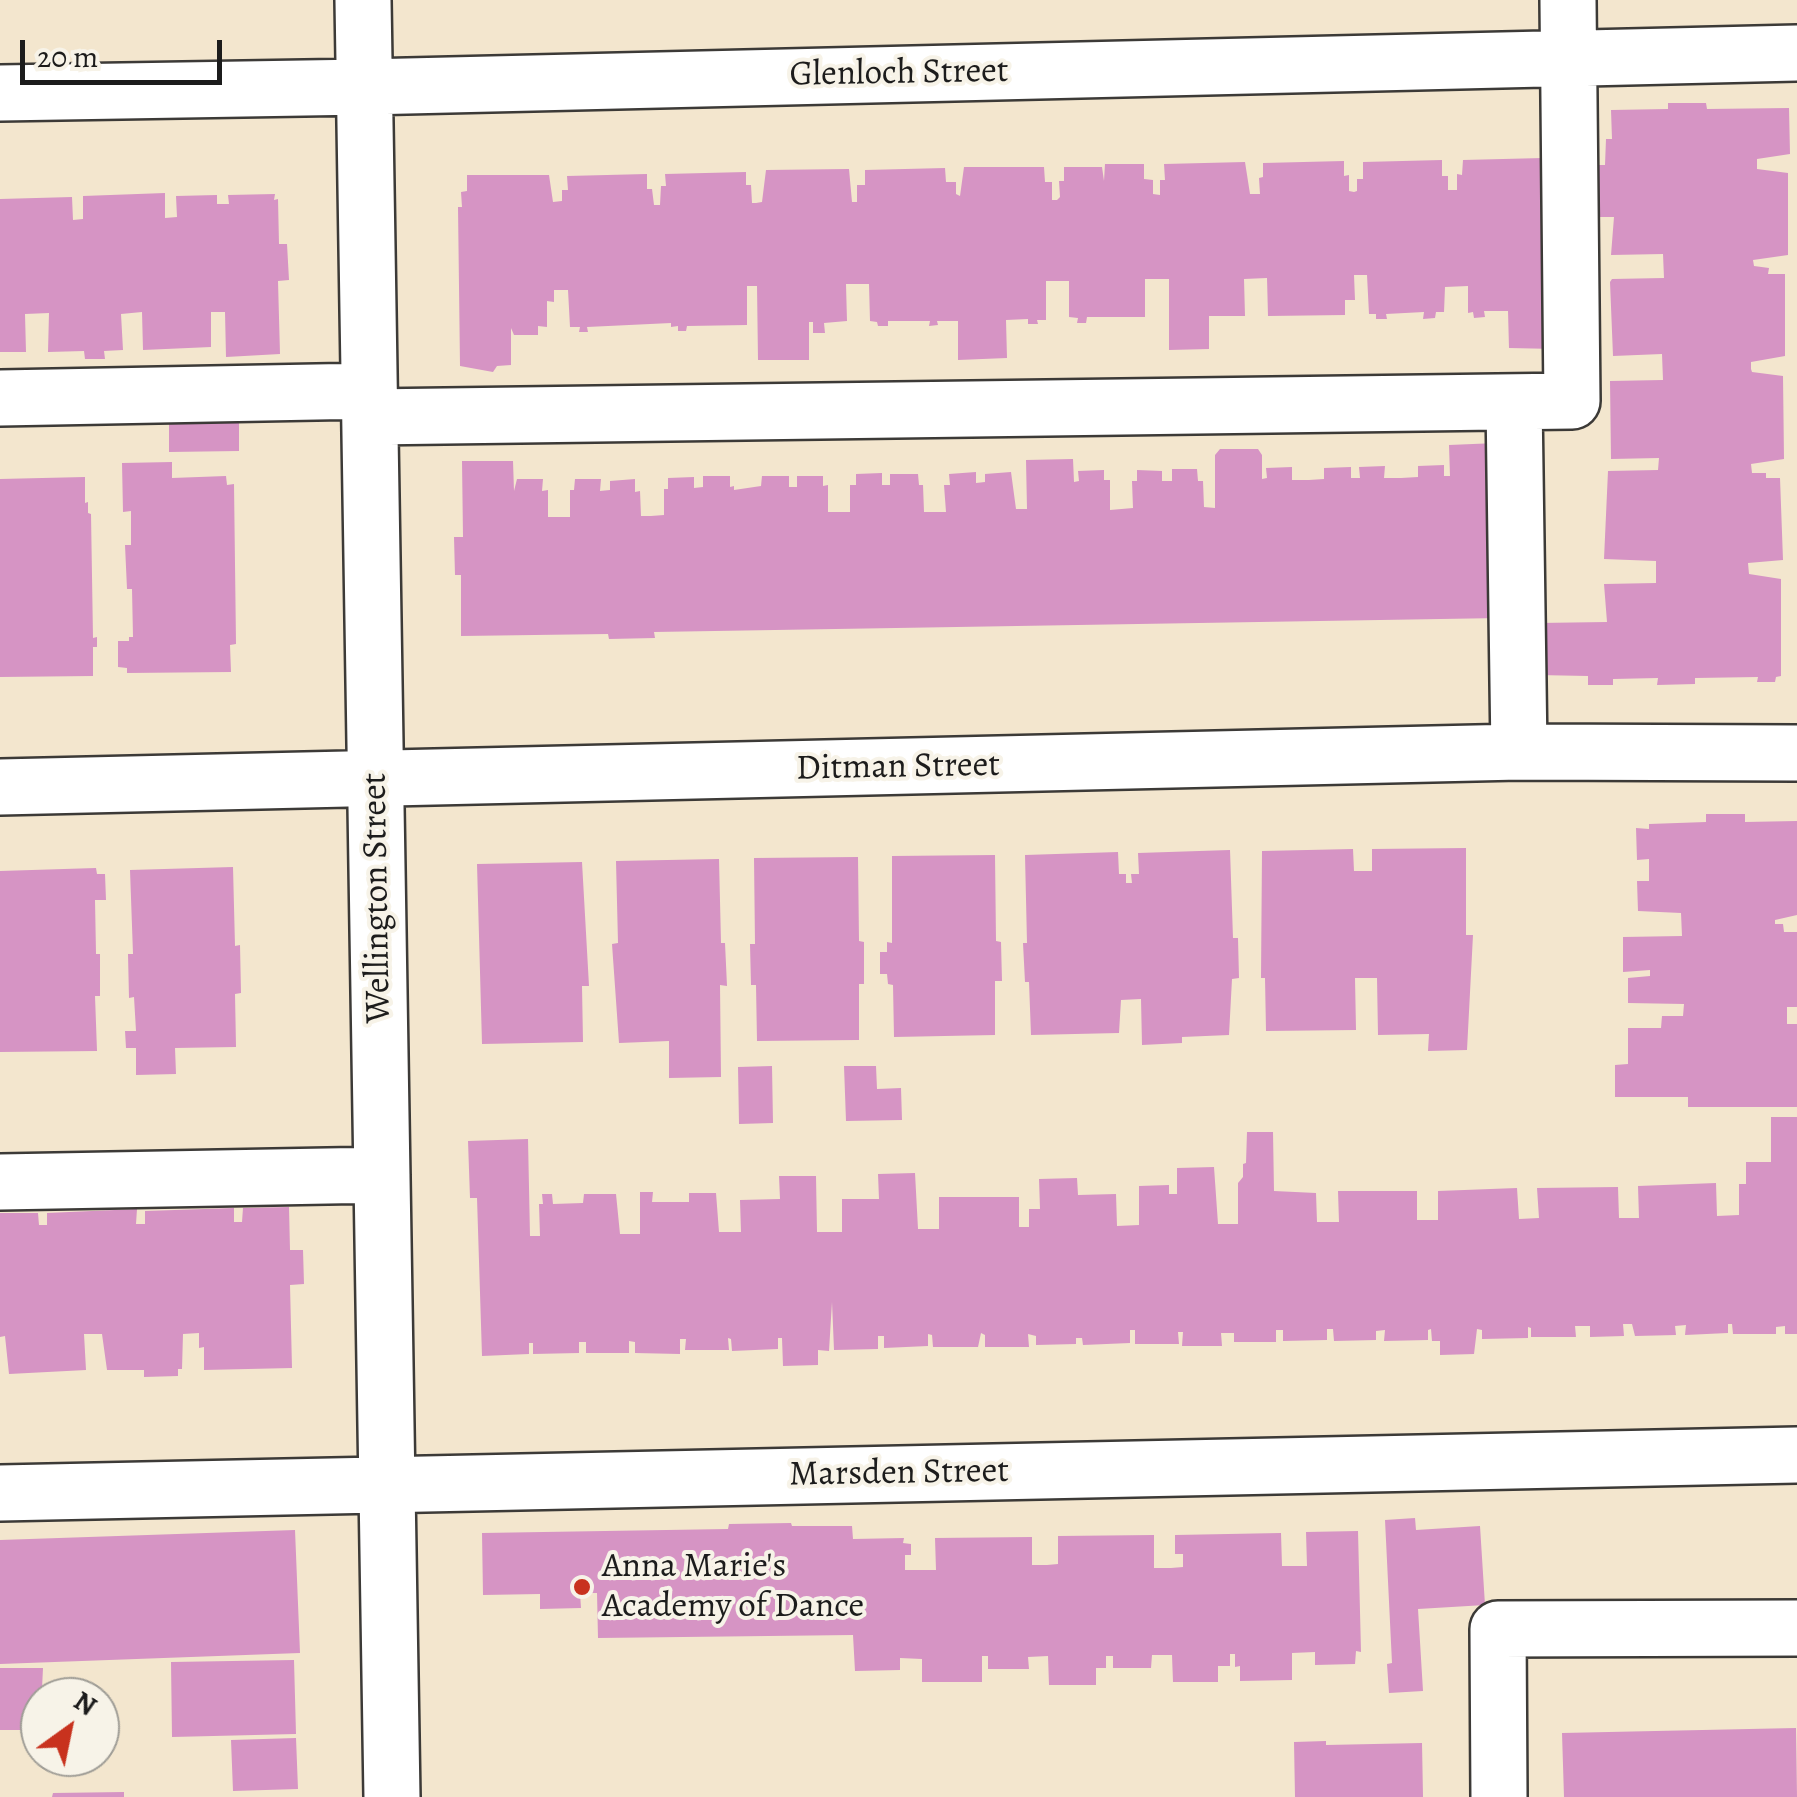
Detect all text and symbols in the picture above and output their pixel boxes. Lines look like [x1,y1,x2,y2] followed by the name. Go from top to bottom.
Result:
[25,20,228,82] scale bar
[37,37,98,77] text: 20 m
[789,51,1009,97] street label: Glenloch Street
[796,745,1000,791] street label: Ditman Street
[355,772,401,1024] street label: Wellington Street
[789,1451,1009,1497] street label: Marsden Street
[602,1546,864,1628] place label: Anna Marie's Academy of Dance
[571,1576,593,1598] marker: Anna Marie's Academy of Dance
[20,1677,120,1777] north arrow
[66,1682,104,1725] text: N

